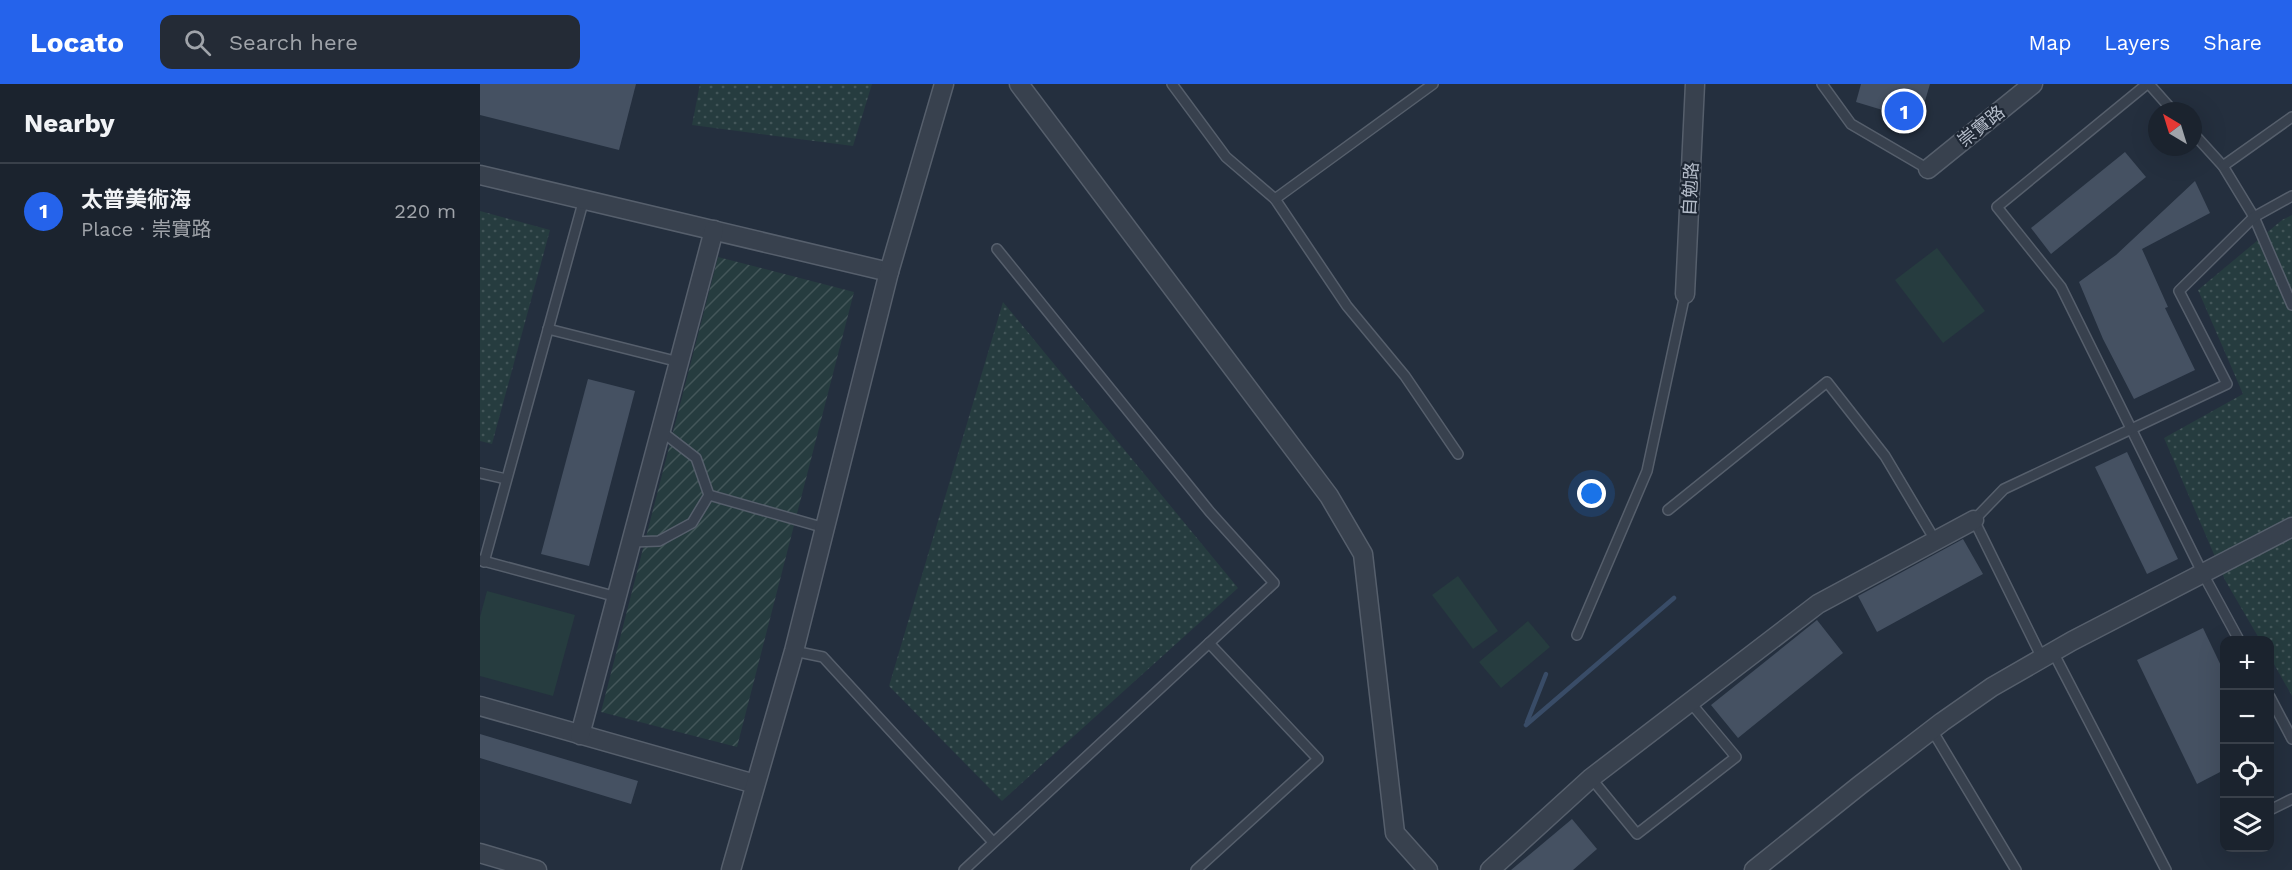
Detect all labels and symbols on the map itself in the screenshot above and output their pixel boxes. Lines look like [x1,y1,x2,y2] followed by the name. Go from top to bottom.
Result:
[1884,88,1924,134] pin: 1
[1953,101,2009,151] street label: 崇實路
[2148,102,2202,156] north arrow
[1678,161,1702,217] street label: 自勉路
[1577,479,1606,508] your location

